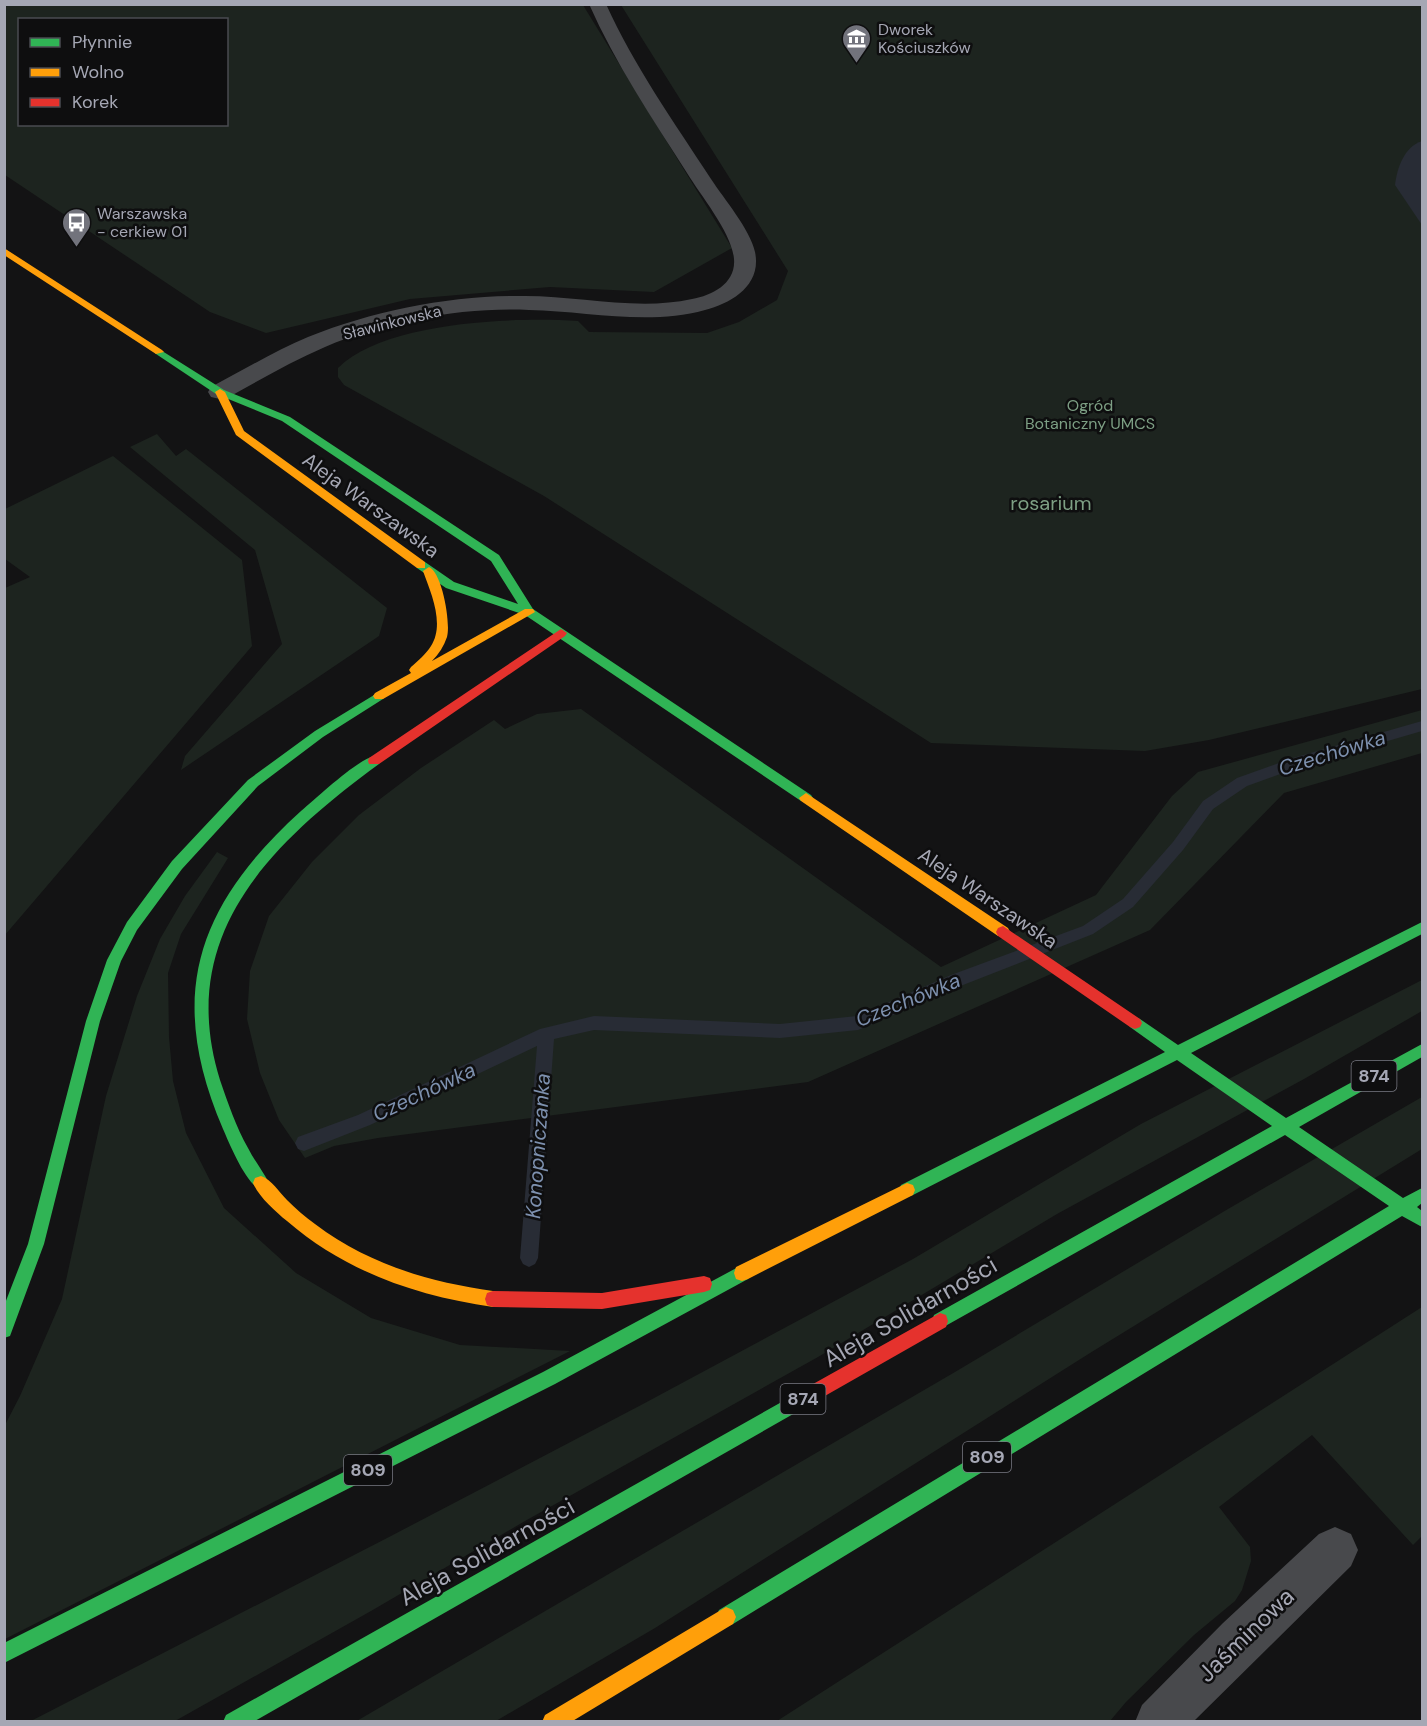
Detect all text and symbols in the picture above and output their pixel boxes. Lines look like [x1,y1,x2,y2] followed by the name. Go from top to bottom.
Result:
[18,18,228,126] legend
[878,19,971,58] place label: Dworek Kościuszków
[841,22,873,64] museum icon: Dworek Kościuszków
[72,30,132,54] text: Płynnie
[72,60,124,84] text: Wolno
[72,90,118,114] text: Korek
[97,203,187,242] place label: Warszawska - cerkiew 01
[60,206,92,248] bus stop icon: Warszawska - cerkiew 01
[341,300,444,345] street label: Sławinkowska
[1025,395,1155,434] park label: Ogród Botaniczny UMCS
[297,447,445,563] street label: Aleja Warszawska
[1010,490,1092,516] park label: rosarium
[1275,723,1389,783] water label: Czechówka
[913,842,1063,954] street label: Aleja Warszawska
[851,966,965,1034] water label: Czechówka
[368,1056,480,1128] water label: Czechówka
[1352,1061,1396,1091] road number: 874
[519,1072,557,1220] water label: Konopniczanka
[817,1249,1002,1374] street label: Aleja Solidarności
[780,1384,826,1414] road number: 874
[963,1442,1011,1472] road number: 809
[344,1455,392,1485] road number: 809
[394,1490,580,1613] street label: Aleja Solidarności
[1191,1581,1301,1688] street label: Jaśminowa

